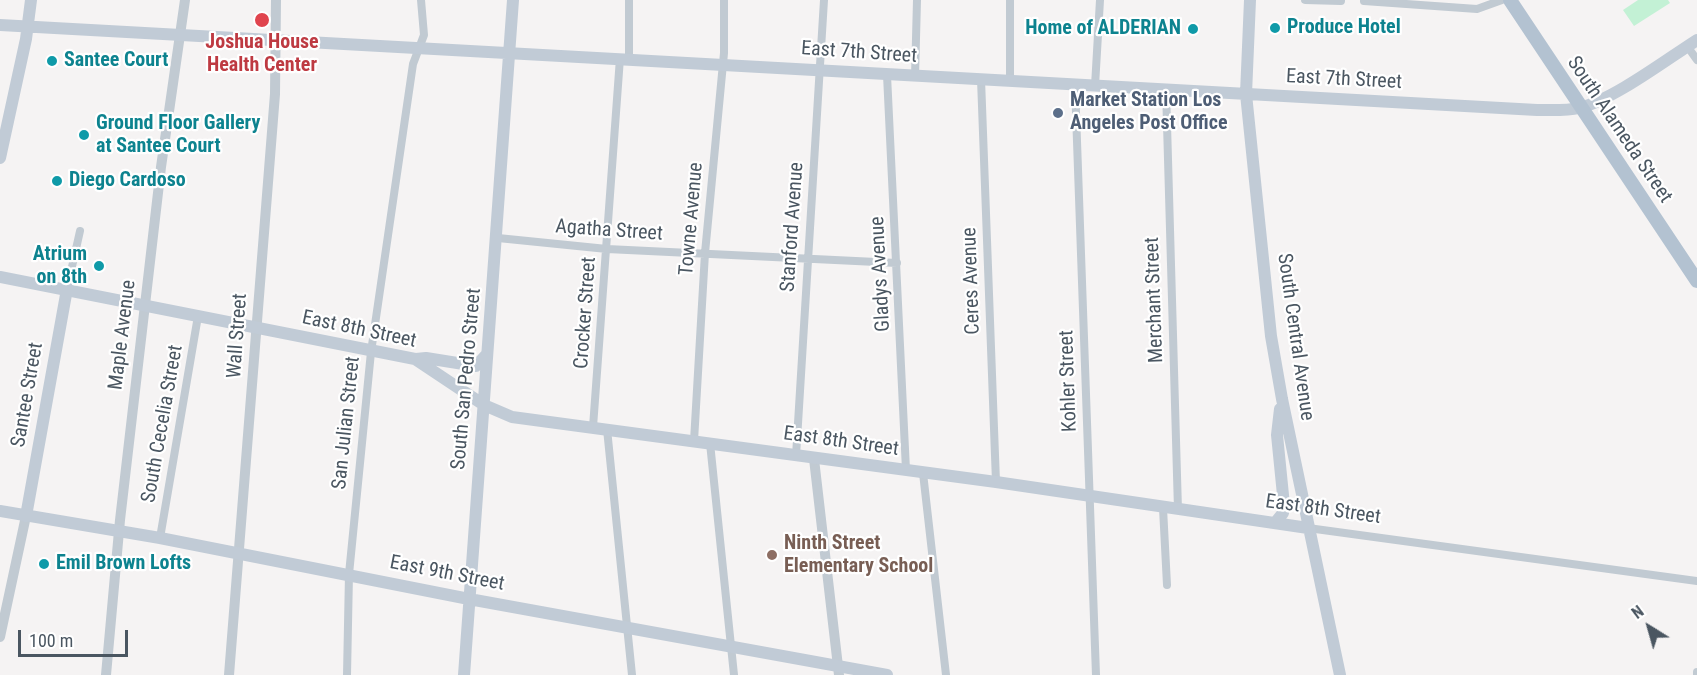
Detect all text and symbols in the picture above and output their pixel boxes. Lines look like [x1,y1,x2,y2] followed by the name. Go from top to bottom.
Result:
[253,11,271,29] marker: Joshua House Health Center
[1287,16,1401,40] place label: Produce Hotel
[1025,17,1181,41] place label: Home of ALDERIAN
[1268,21,1282,35] marker: Produce Hotel
[1186,22,1200,36] marker: Home of ALDERIAN
[205,31,319,78] place label: Joshua House Health Center
[800,37,918,69] street label: East 7th Street
[64,49,168,73] place label: Santee Court
[1561,52,1677,208] street label: South Alameda Street
[45,54,59,68] marker: Santee Court
[1285,65,1403,95] street label: East 7th Street
[1070,89,1228,136] place label: Market Station Los Angeles Post Office
[1051,106,1065,120] marker: Market Station Los Angeles Post Office
[96,112,260,159] place label: Ground Floor Gallery at Santee Court
[77,128,91,142] marker: Ground Floor Gallery at Santee Court
[675,161,709,277] street label: Towne Avenue
[776,161,810,293] street label: Stanford Avenue
[69,169,186,193] place label: Diego Cardoso
[50,174,64,188] marker: Diego Cardoso
[555,215,663,247] street label: Agatha Street
[866,216,896,332] street label: Gladys Avenue
[958,227,986,335] street label: Ceres Avenue
[1141,237,1169,363] street label: Merchant Street
[33,243,87,290] place label: Atrium on 8th
[1271,252,1319,422] street label: South Central Avenue
[570,256,602,370] street label: Crocker Street
[92,259,106,273] marker: Atrium on 8th
[104,279,142,391] street label: Maple Avenue
[447,287,487,471] street label: South San Pedro Street
[223,293,253,379] street label: Wall Street
[300,306,418,354] street label: East 8th Street
[1055,330,1083,432] street label: Kohler Street
[7,341,49,449] street label: Santee Street
[137,343,189,505] street label: South Cecelia Street
[328,355,366,491] street label: San Julian Street
[782,422,900,462] street label: East 8th Street
[1264,490,1382,530] street label: East 8th Street
[784,532,933,579] place label: Ninth Street Elementary School
[765,548,779,562] marker: Ninth Street Elementary School
[388,551,506,597] street label: East 9th Street
[56,552,191,576] place label: Emil Brown Lofts
[37,557,51,571] marker: Emil Brown Lofts
[1619,597,1679,657] north arrow
[1628,602,1647,623] text: N
[21,618,130,656] scale bar
[29,630,73,651] text: 100 m

